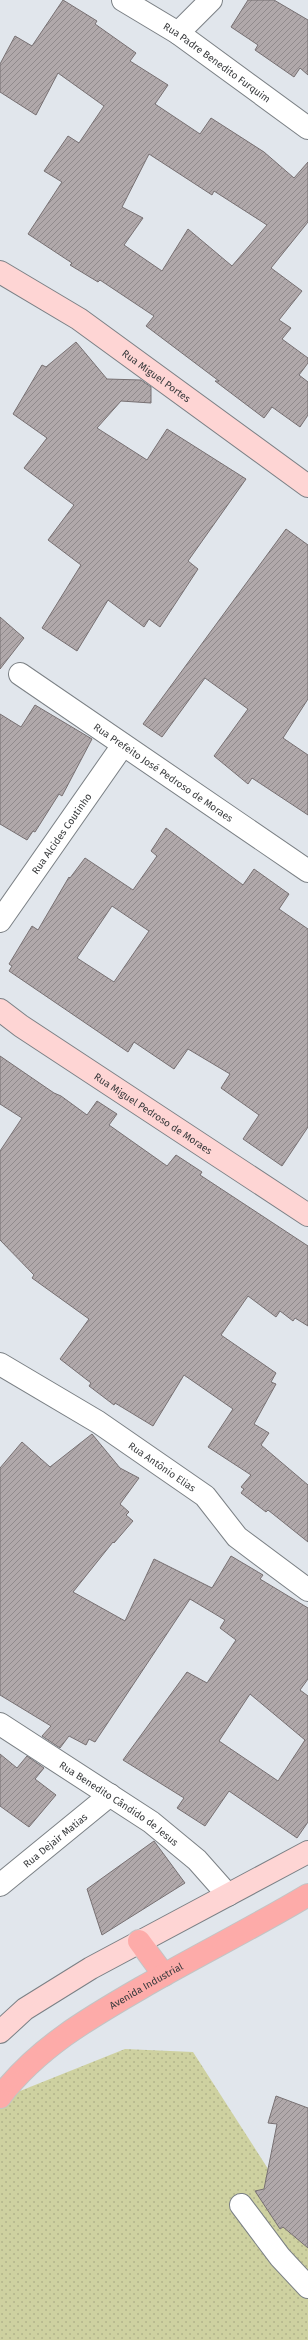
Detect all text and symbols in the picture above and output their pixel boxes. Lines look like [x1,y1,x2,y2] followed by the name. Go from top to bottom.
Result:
[161,21,273,106] street label: Rua Padre Benedito Furquim
[120,348,193,405] street label: Rua Miguel Portes
[91,721,235,825] street label: Rua Prefeito José Pedroso de Moraes
[30,791,95,877] street label: Rua Alcides Coutinho
[92,1071,214,1157] street label: Rua Miguel Pedroso de Moraes
[126,1440,198,1495] street label: Rua Antônio Elias
[57,1759,180,1849] street label: Rua Benedito Cândido de Jesus
[21,1811,90,1871] street label: Rua Dejair Matias
[107,1961,185,2012] street label: Avenida Industrial

